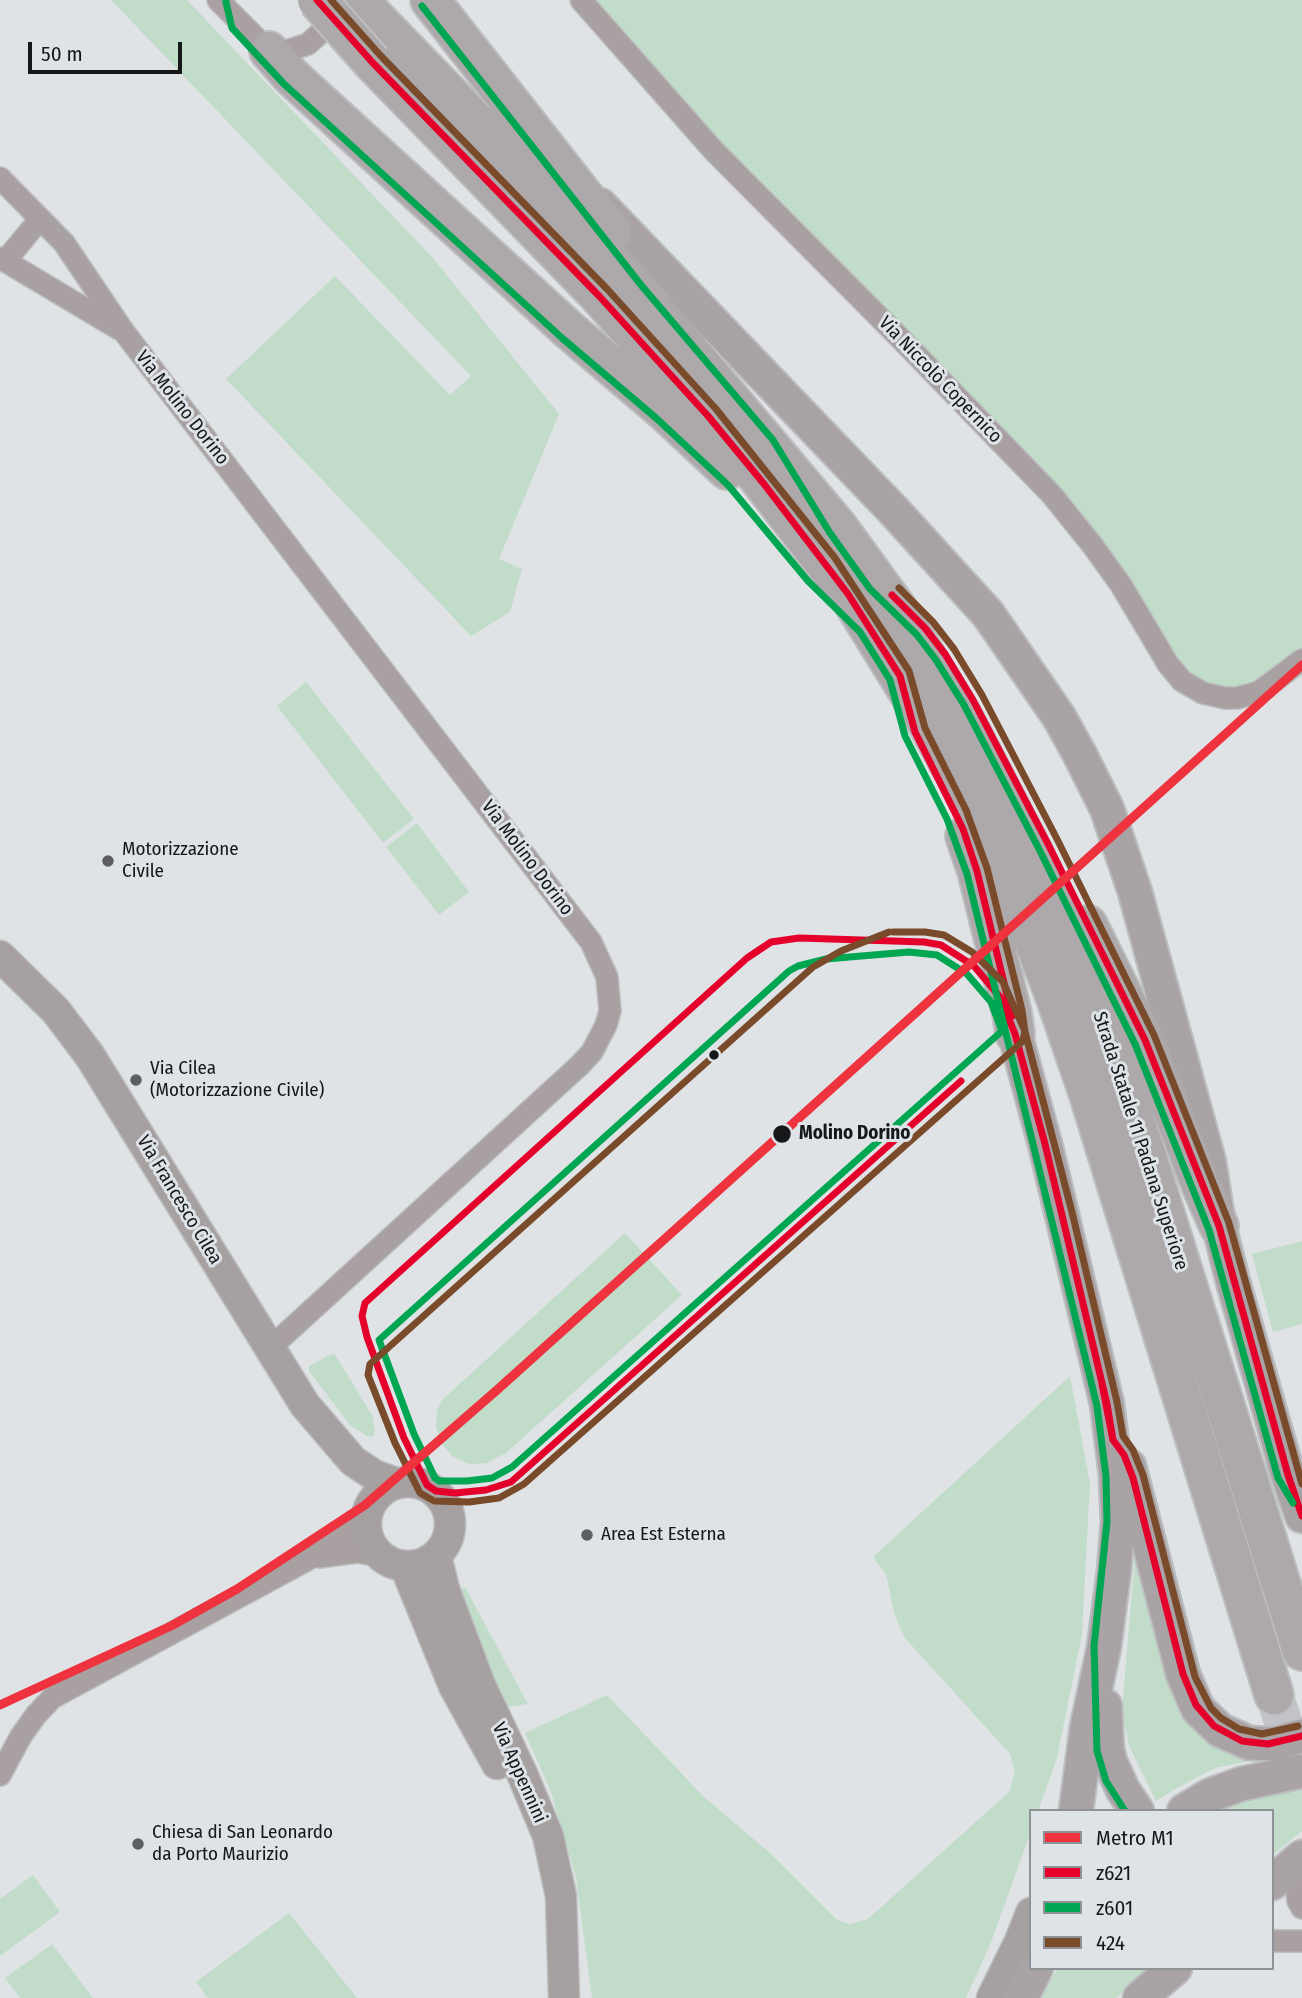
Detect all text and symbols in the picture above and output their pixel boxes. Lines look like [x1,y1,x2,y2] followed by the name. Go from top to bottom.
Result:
[32,28,186,72] scale bar
[41,41,83,67] text: 50 m
[874,312,1006,448] street label: Via Niccolò Copernico
[130,346,234,470] street label: Via Molino Dorino
[476,796,578,920] street label: Via Molino Dorino
[122,839,239,883] place label: Motorizzazione Civile
[100,853,116,869] marker: Motorizzazione Civile
[1087,1009,1193,1273] street label: Strada Statale 11 Padana Superiore
[707,1048,721,1062] unlabelled marker
[150,1058,324,1102] place label: Via Cilea (Motorizzazione Civile)
[128,1072,144,1088] marker: Via Cilea (Motorizzazione Civile)
[771,1123,793,1145] marker: Molino Dorino
[799,1123,910,1145] place label: Molino Dorino
[131,1131,227,1269] street label: Via Francesco Cilea
[601,1524,726,1546] place label: Area Est Esterna
[579,1527,595,1543] marker: Area Est Esterna
[487,1719,551,1827] street label: Via Appennini
[1029,1809,1274,1970] legend
[152,1822,333,1866] place label: Chiesa di San Leonardo da Porto Maurizio
[1096,1825,1174,1851] text: Metro M1
[130,1836,146,1852] marker: Chiesa di San Leonardo da Porto Maurizio
[1096,1860,1131,1886] text: z621
[1096,1895,1133,1921] text: z601
[1096,1930,1125,1956] text: 424

